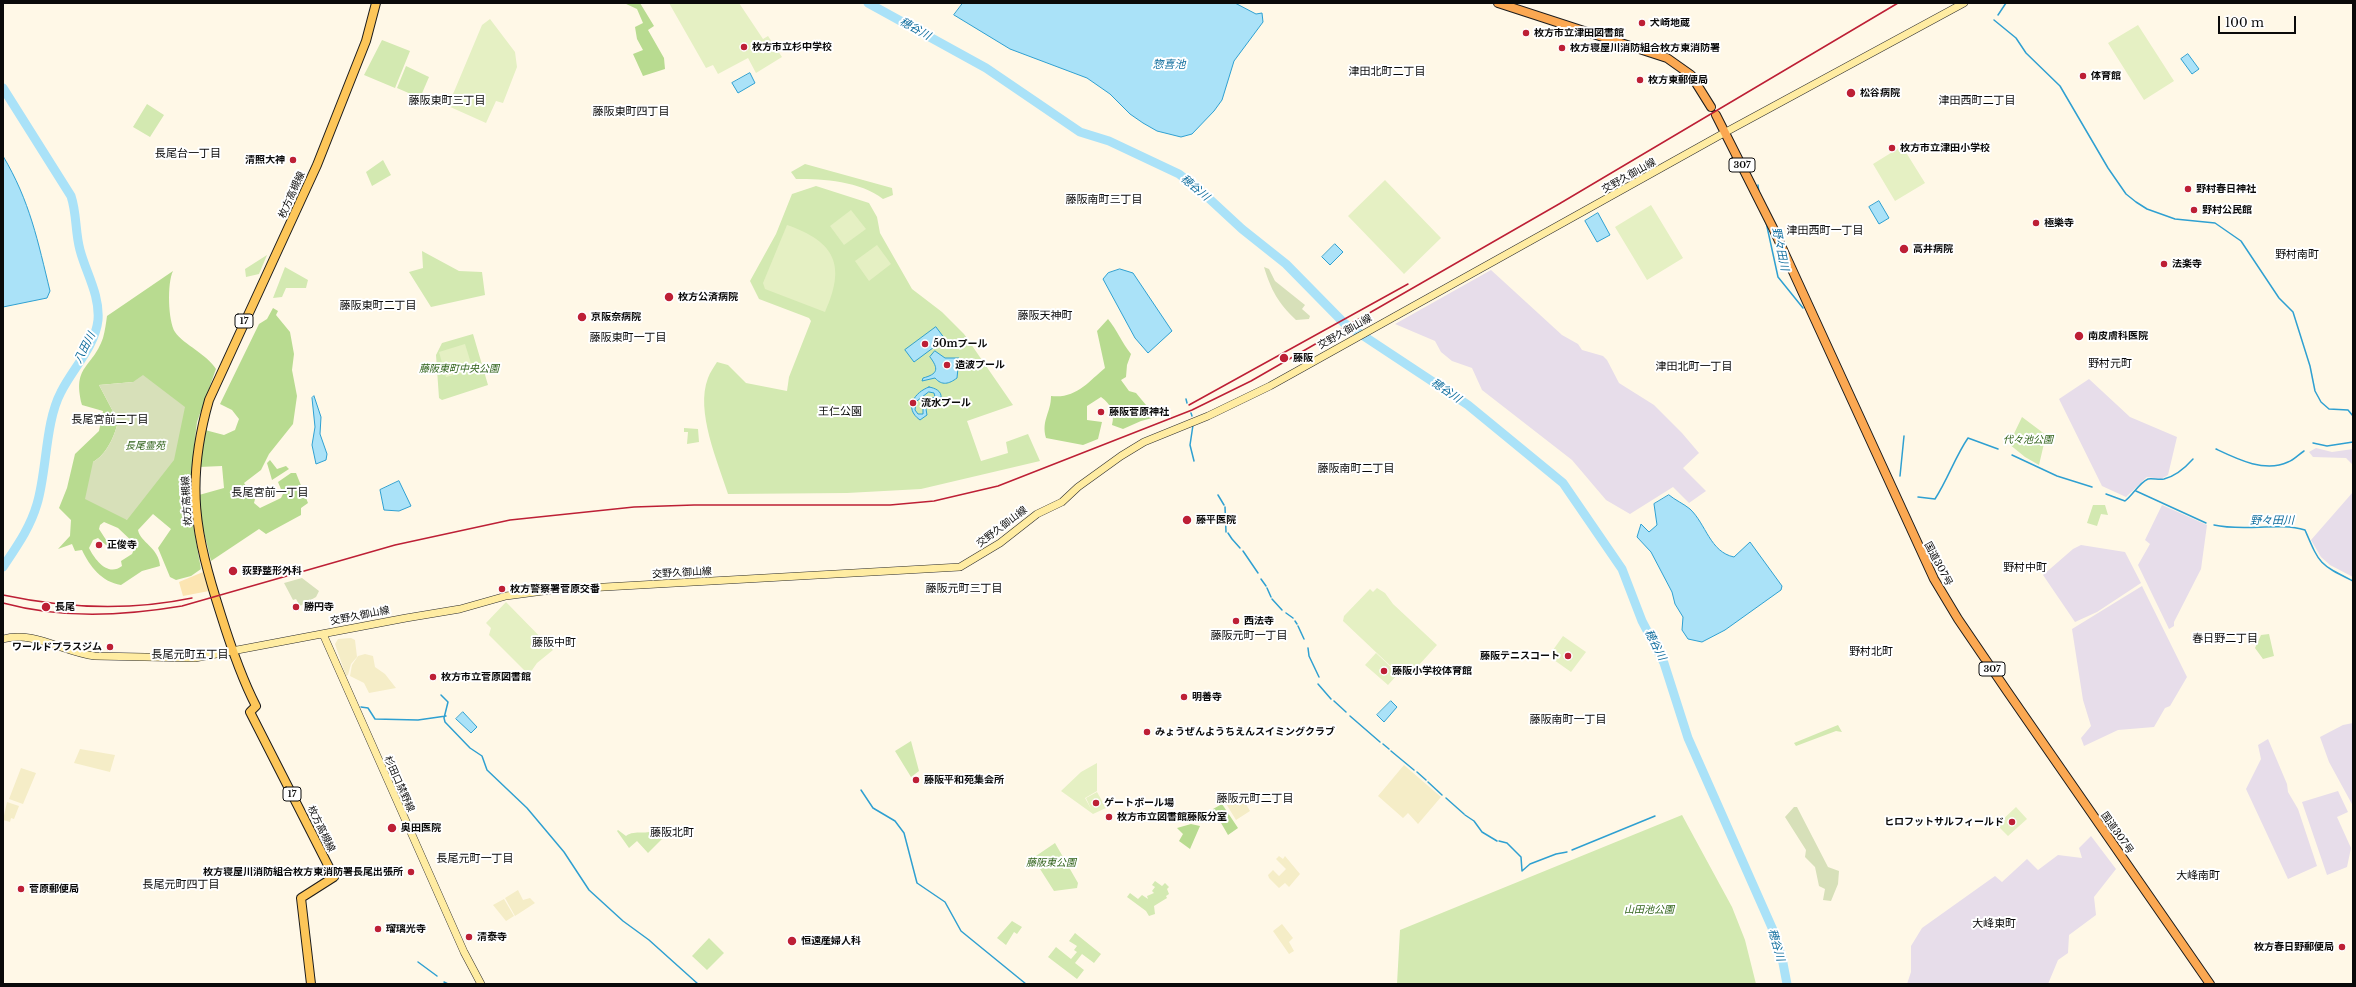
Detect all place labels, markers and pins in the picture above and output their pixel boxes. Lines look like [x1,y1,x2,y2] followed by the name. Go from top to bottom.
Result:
[1650,17,1690,29] place label: 犬崎地蔵
[1637,18,1647,28] marker: 犬崎地蔵
[1534,27,1624,39] place label: 枚方市立津田図書館
[1521,28,1531,38] marker: 枚方市立津田図書館
[752,41,832,53] place label: 枚方市立杉中学校
[739,42,749,52] marker: 枚方市立杉中学校
[1570,42,1720,54] place label: 枚方寝屋川消防組合枚方東消防署
[1557,43,1567,53] marker: 枚方寝屋川消防組合枚方東消防署
[2091,70,2121,82] place label: 体育館
[2078,71,2088,81] marker: 体育館
[1648,74,1708,86] place label: 枚方東郵便局
[1635,75,1645,85] marker: 枚方東郵便局
[1845,87,1857,99] marker: 松谷病院
[1860,87,1900,99] place label: 松谷病院
[1900,142,1990,154] place label: 枚方市立津田小学校
[1887,143,1897,153] marker: 枚方市立津田小学校
[245,154,285,166] place label: 清照大神
[288,155,298,165] marker: 清照大神
[2196,183,2256,195] place label: 野村春日神社
[2183,184,2193,194] marker: 野村春日神社
[2202,204,2252,216] place label: 野村公民館
[2189,205,2199,215] marker: 野村公民館
[2044,217,2074,229] place label: 極樂寺
[2031,218,2041,228] marker: 極樂寺
[1898,243,1910,255] marker: 高井病院
[1913,243,1953,255] place label: 高井病院
[2172,258,2202,270] place label: 法楽寺
[2159,259,2169,269] marker: 法楽寺
[663,291,675,303] marker: 枚方公済病院
[678,291,738,303] place label: 枚方公済病院
[576,311,588,323] marker: 京阪奈病院
[591,311,641,323] place label: 京阪奈病院
[2073,330,2085,342] marker: 南皮膚科医院
[2088,330,2148,342] place label: 南皮膚科医院
[933,338,988,350] place label: 50mプール
[920,339,930,349] marker: 50mプール
[1278,352,1290,364] marker: 藤阪
[1293,352,1313,364] place label: 藤阪
[955,359,1005,371] place label: 造波プール
[942,360,952,370] marker: 造波プール
[921,397,971,409] place label: 流水プール
[908,398,918,408] marker: 流水プール
[1109,406,1169,418] place label: 藤阪菅原神社
[1096,407,1106,417] marker: 藤阪菅原神社
[1181,514,1193,526] marker: 藤平医院
[1196,514,1236,526] place label: 藤平医院
[107,539,137,551] place label: 正俊寺
[94,540,104,550] marker: 正俊寺
[227,565,239,577] marker: 荻野整形外科
[242,565,302,577] place label: 荻野整形外科
[510,583,600,595] place label: 枚方警察署菅原交番
[497,584,507,594] marker: 枚方警察署菅原交番
[40,601,52,613] marker: 長尾
[55,601,75,613] place label: 長尾
[304,601,334,613] place label: 勝円寺
[291,602,301,612] marker: 勝円寺
[1244,615,1274,627] place label: 西法寺
[1231,616,1241,626] marker: 西法寺
[12,641,102,653] place label: ワールドプラスジム
[105,642,115,652] marker: ワールドプラスジム
[1480,650,1560,662] place label: 藤阪テニスコート
[1563,651,1573,661] marker: 藤阪テニスコート
[1392,665,1472,677] place label: 藤阪小学校体育館
[1379,666,1389,676] marker: 藤阪小学校体育館
[441,671,531,683] place label: 枚方市立菅原図書館
[428,672,438,682] marker: 枚方市立菅原図書館
[1192,691,1222,703] place label: 明善寺
[1179,692,1189,702] marker: 明善寺
[1155,726,1335,738] place label: みょうぜんようちえんスイミングクラブ
[1142,727,1152,737] marker: みょうぜんようちえんスイミングクラブ
[924,774,1004,786] place label: 藤阪平和苑集会所
[911,775,921,785] marker: 藤阪平和苑集会所
[1104,797,1174,809] place label: ゲートボール場
[1091,798,1101,808] marker: ゲートボール場
[1117,811,1227,823] place label: 枚方市立図書館藤阪分室
[1104,812,1114,822] marker: 枚方市立図書館藤阪分室
[1884,816,2004,828] place label: ヒロフットサルフィールド
[2007,817,2017,827] marker: ヒロフットサルフィールド
[386,822,398,834] marker: 奥田医院
[401,822,441,834] place label: 奥田医院
[203,866,403,878] place label: 枚方寝屋川消防組合枚方東消防署長尾出張所
[406,867,416,877] marker: 枚方寝屋川消防組合枚方東消防署長尾出張所
[29,883,79,895] place label: 菅原郵便局
[16,884,26,894] marker: 菅原郵便局
[386,923,426,935] place label: 瑠璃光寺
[373,924,383,934] marker: 瑠璃光寺
[477,931,507,943] place label: 清泰寺
[464,932,474,942] marker: 清泰寺
[786,935,798,947] marker: 恒遠産婦人科
[801,935,861,947] place label: 恒遠産婦人科
[2254,941,2334,953] place label: 枚方春日野郵便局
[2337,942,2347,952] marker: 枚方春日野郵便局

